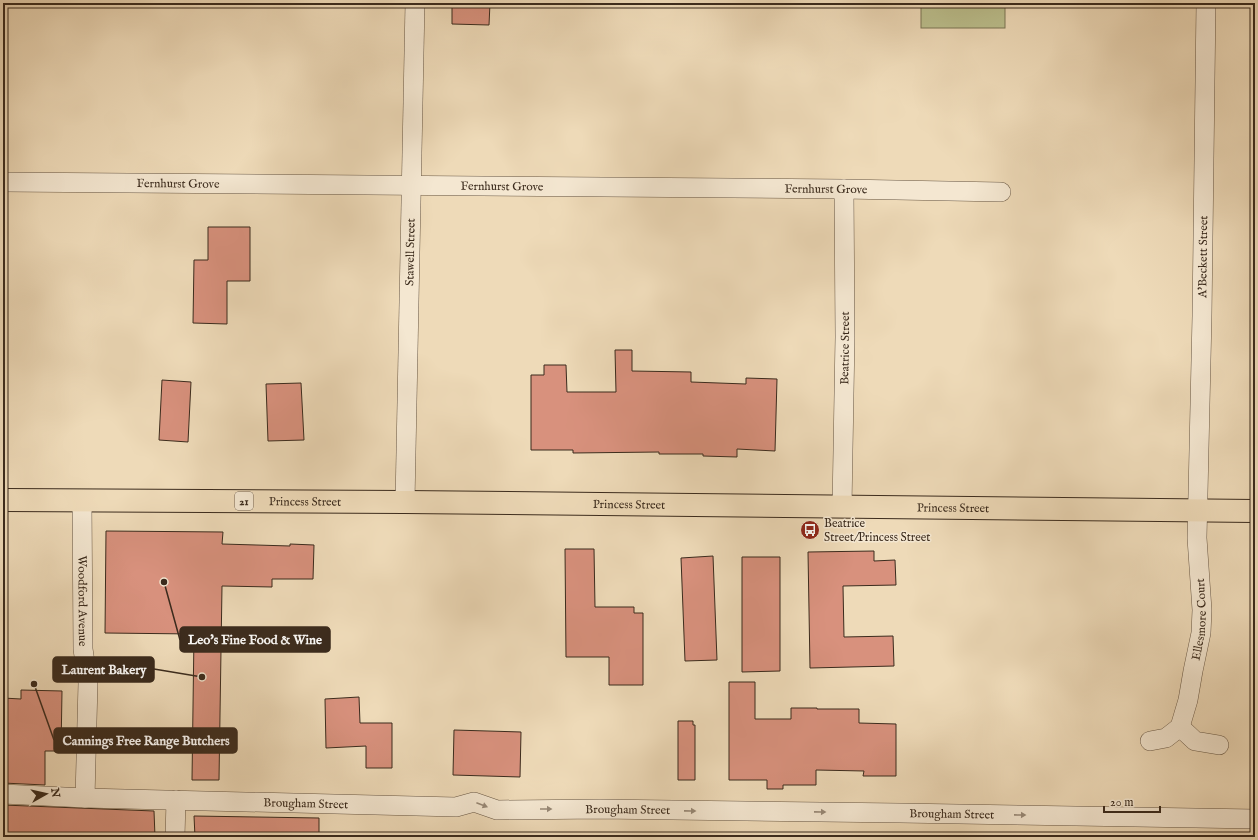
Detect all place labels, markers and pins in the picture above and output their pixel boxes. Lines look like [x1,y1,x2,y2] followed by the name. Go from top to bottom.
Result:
[824,516,930,545] place label: Beatrice Street/Princess Street
[799,519,821,541] bus stop icon: Beatrice Street/Princess Street
[180,627,330,652] callout: Leo's Fine Food & Wine
[53,657,154,682] callout: Laurent Bakery
[54,728,237,753] callout: Cannings Free Range Butchers

